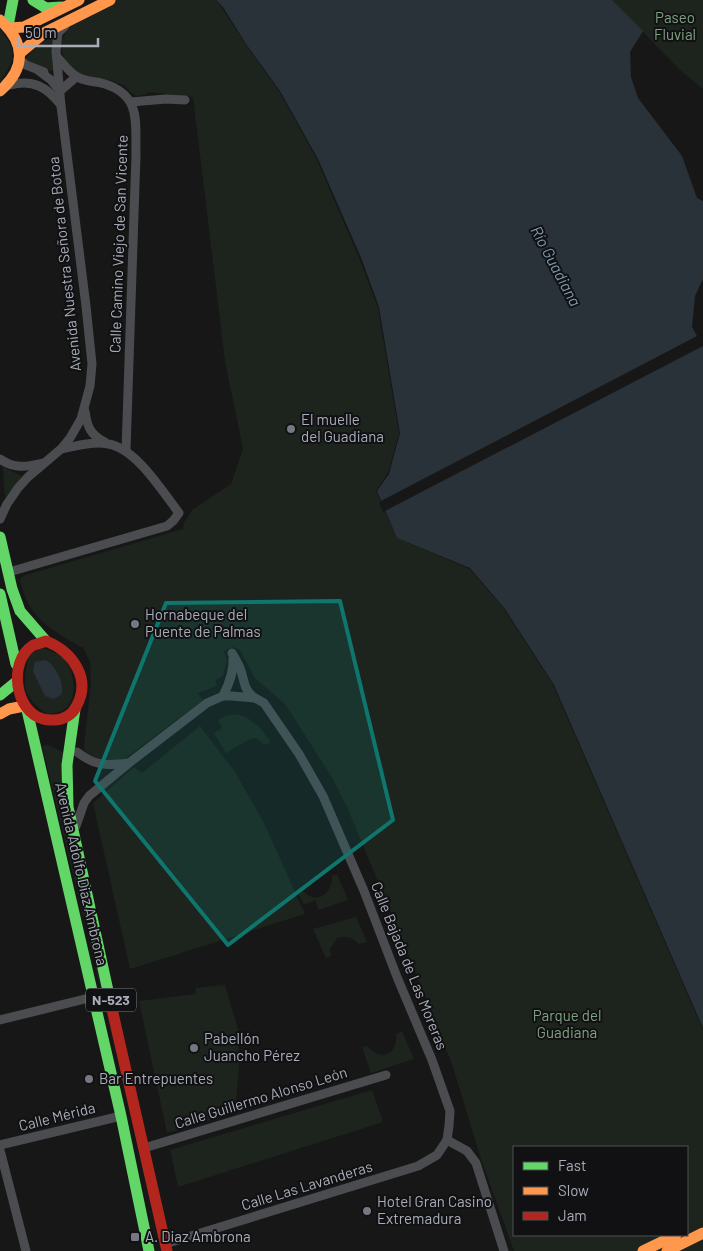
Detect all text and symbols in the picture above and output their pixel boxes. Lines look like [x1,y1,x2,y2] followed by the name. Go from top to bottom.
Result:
[654,8,696,43] park label: Paseo Fluvial
[18,15,98,47] scale bar
[25,23,57,41] text: 50 m
[105,134,131,353] street label: Calle Camino Viejo de San Vicente
[44,156,84,372] street label: Avenida Nuestra Señora de Botoa
[527,222,586,309] water label: Río Guadiana
[301,410,384,445] place label: El muelle del Guadiana
[285,423,297,435] marker: El muelle del Guadiana
[145,605,261,640] place label: Hornabeque del Puente de Palmas
[129,618,141,630] marker: Hornabeque del Puente de Palmas
[52,780,112,967] street label: Avenida Adolfo Díaz Ambrona
[368,879,452,1052] street label: Calle Bajada de Las Moreras
[86,988,136,1012] road number: N-523
[533,1006,601,1041] park label: Parque del Guadiana
[204,1029,300,1064] place label: Pabellón Juancho Pérez
[188,1042,200,1054] marker: Pabellón Juancho Pérez
[172,1062,349,1132] street label: Calle Guillermo Alonso León
[99,1069,213,1087] place label: Bar Entrepuentes
[83,1073,95,1085] marker: Bar Entrepuentes
[17,1098,97,1134] street label: Calle Mérida
[513,1146,688,1236] legend
[558,1156,586,1174] text: Fast
[239,1157,374,1214] street label: Calle Las Lavanderas
[558,1181,589,1199] text: Slow
[377,1192,492,1227] place label: Hotel Gran Casino Extremadura
[361,1205,373,1217] marker: Hotel Gran Casino Extremadura
[558,1206,587,1224] text: Jam
[145,1227,251,1245] place label: A. Diaz Ambrona
[129,1231,141,1243] marker: A. Diaz Ambrona

